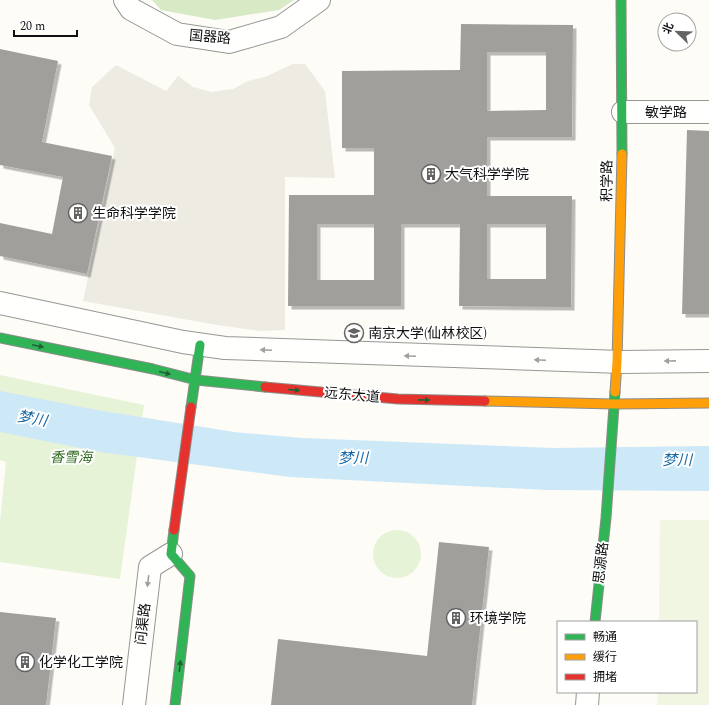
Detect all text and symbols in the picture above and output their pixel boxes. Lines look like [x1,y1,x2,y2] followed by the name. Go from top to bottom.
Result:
[14,12,77,38] scale bar
[657,12,697,52] north arrow
[20,17,45,36] text: 20 m
[658,20,678,37] text: 北
[188,25,232,49] street label: 国器路
[645,102,687,123] street label: 敏学路
[596,160,618,202] street label: 积学路
[420,163,442,185] building icon: 大气科学学院
[445,164,529,185] place label: 大气科学学院
[67,202,89,224] building icon: 生命科学学院
[92,203,176,224] place label: 生命科学学院
[343,322,365,344] school or university icon: 南京大学(仙林校区)
[368,323,487,344] place label: 南京大学(仙林校区)
[32,343,44,349] one-way arrow
[259,347,272,353] one-way arrow
[404,352,416,359] one-way arrow
[533,357,546,363] one-way arrow
[663,358,676,364] one-way arrow
[159,370,172,376] one-way arrow
[323,382,381,408] street label: 远东大道
[288,387,300,393] one-way arrow
[418,397,431,403] one-way arrow
[15,405,51,433] water label: 梦川
[50,447,94,468] park label: 香雪海
[338,447,370,470] water label: 梦川
[662,449,694,472] water label: 梦川
[588,541,614,585] street label: 思源路
[145,575,152,587] one-way arrow
[130,602,156,646] street label: 问渠路
[445,607,467,629] building icon: 环境学院
[470,608,526,629] place label: 环境学院
[557,621,697,693] legend
[593,628,617,647] text: 畅通
[593,648,617,667] text: 缓行
[14,651,36,673] building icon: 化学化工学院
[39,652,123,673] place label: 化学化工学院
[177,660,183,672] one-way arrow
[593,668,617,687] text: 拥堵

